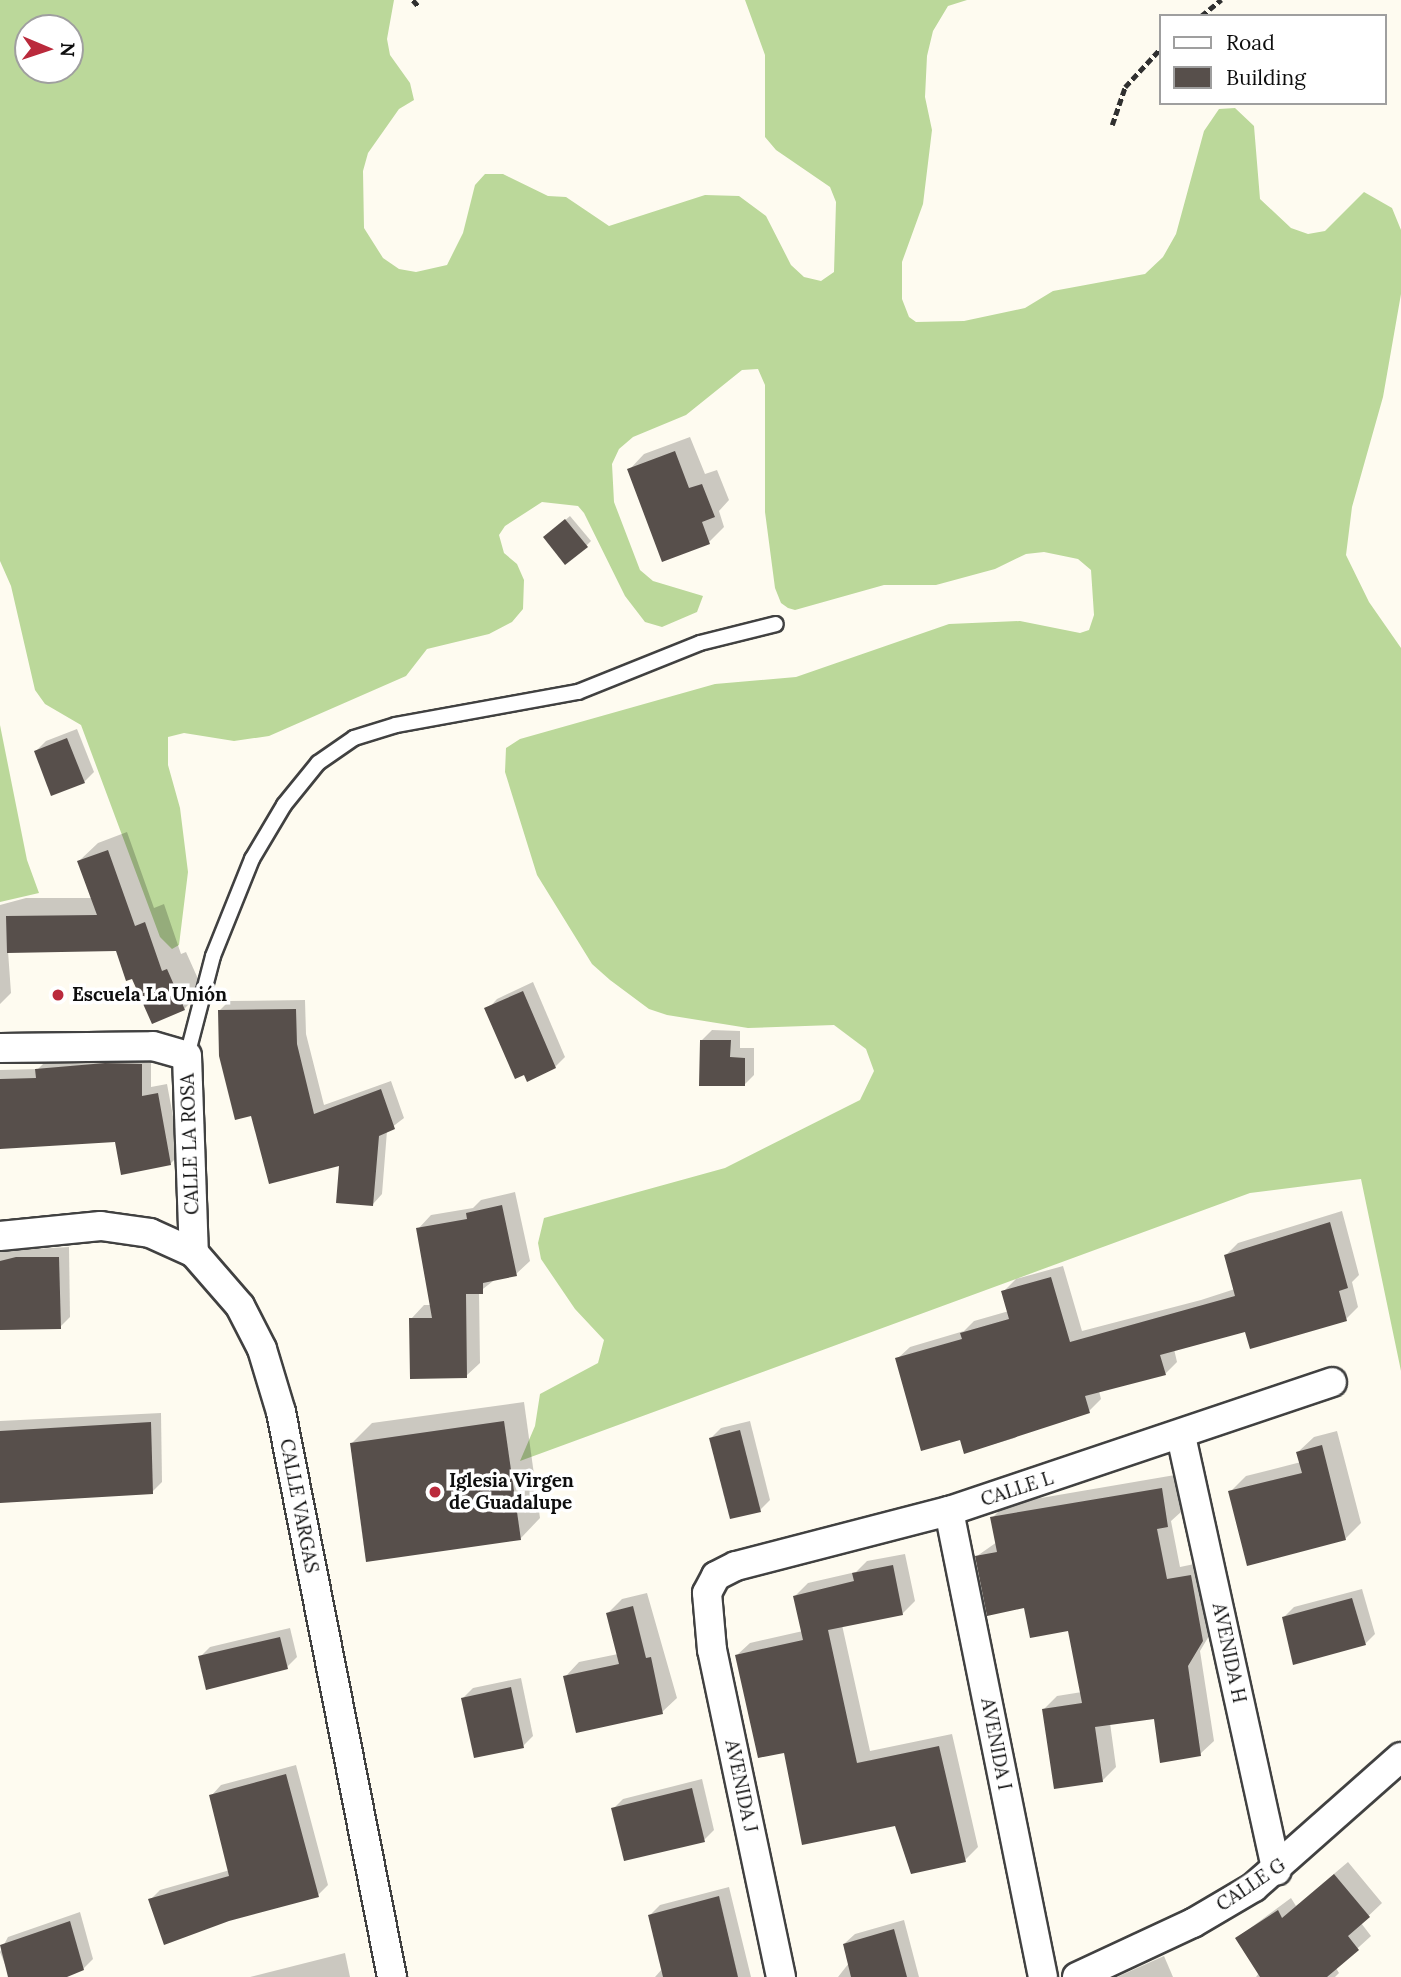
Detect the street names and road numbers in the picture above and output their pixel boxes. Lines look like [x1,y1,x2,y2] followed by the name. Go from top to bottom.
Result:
[176,1073,204,1215] street label: CALLE LA ROSA
[275,1437,323,1575] street label: CALLE VARGAS
[978,1467,1056,1511] street label: CALLE L
[1207,1601,1251,1705] street label: AVENIDA H
[976,1696,1016,1792] street label: AVENIDA I
[720,1738,762,1834] street label: AVENIDA J
[1212,1854,1290,1916] street label: CALLE G

